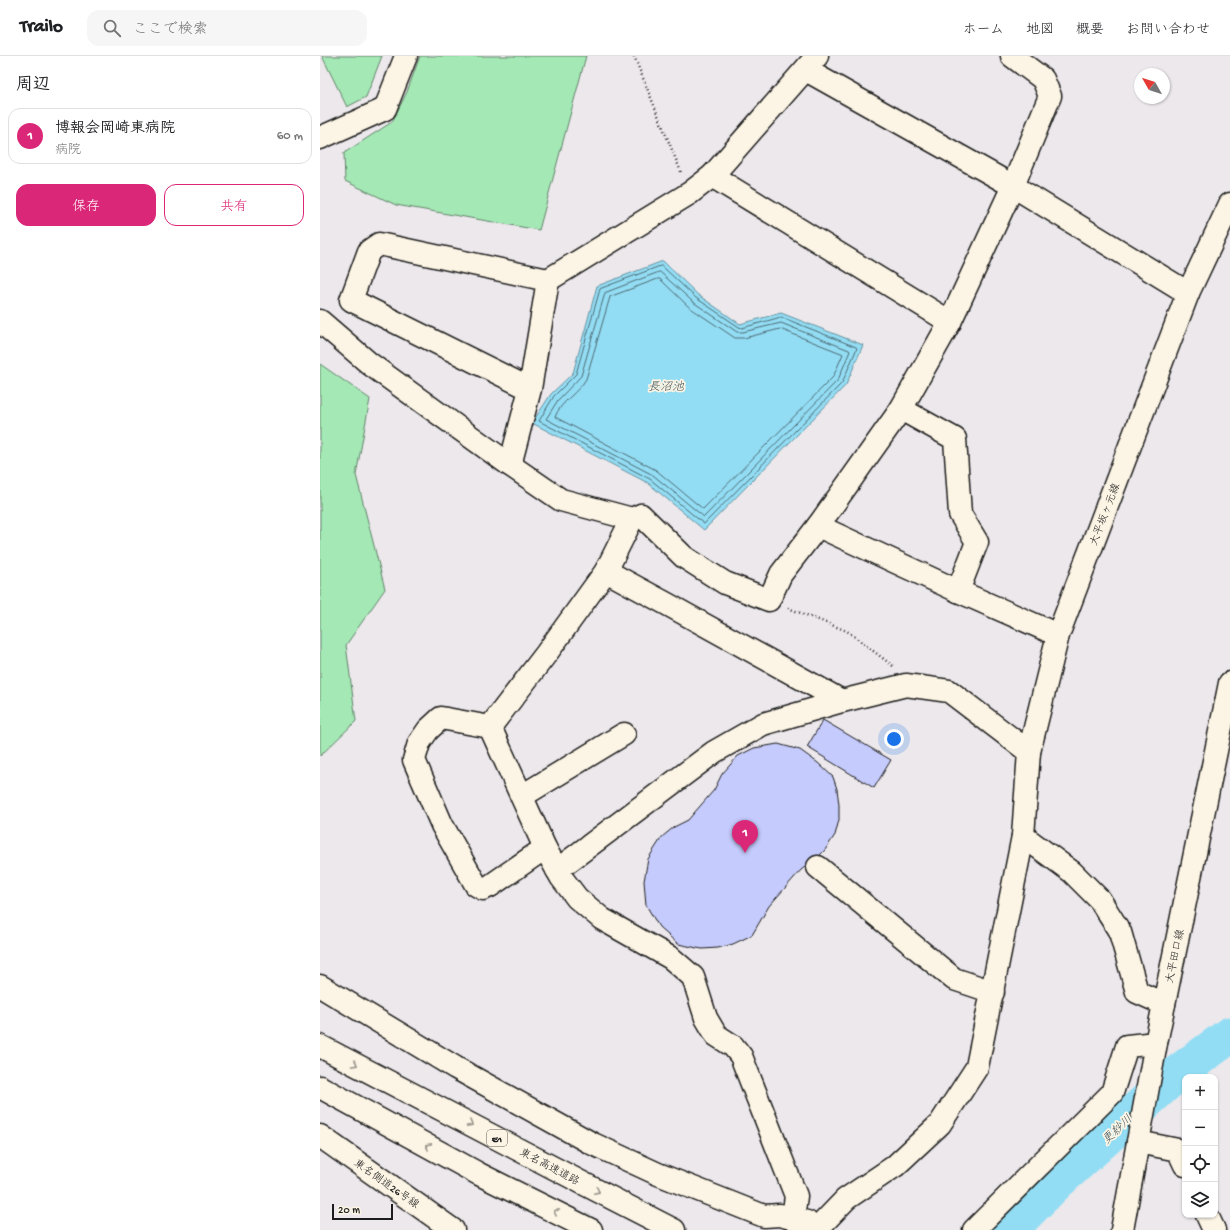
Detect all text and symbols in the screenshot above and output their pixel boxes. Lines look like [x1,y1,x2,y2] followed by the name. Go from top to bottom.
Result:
[87,10,367,46] search box
[20,16,63,39] text: Trailo
[101,17,123,39] icon: search
[133,21,208,39] text: ここで検索
[963,22,1004,39] text: ホーム
[1026,22,1054,39] text: 地図
[1076,22,1104,39] text: 概要
[1126,22,1210,39] text: お問い合わせ
[1134,68,1170,104] north arrow
[16,76,50,96] text: 周辺
[55,120,175,138] text: 博報会岡崎東病院
[27,129,33,144] text: 1
[277,129,303,144] text: 60 m
[55,143,81,158] text: 病院
[16,184,156,226] button: 保存
[164,184,304,226] button: 共有
[648,380,685,395] water label: 長沼池
[1088,481,1123,548] street label: 大平坂ヶ元線
[884,729,904,749] your location
[732,820,758,853] pin: 1
[1163,928,1188,985] street label: 大平田口線
[350,1059,358,1067] one-way arrow
[1182,1074,1218,1218] map controls
[1182,1074,1218,1110] button: +
[1182,1110,1218,1146] button: −
[1100,1112,1136,1148] water label: 更紗川
[465,1119,473,1127] one-way arrow
[487,1130,507,1146] road number: E1
[425,1143,432,1151] one-way arrow
[517,1146,581,1189] street label: 東名高速道路
[1182,1146,1218,1182] button: locate
[351,1157,421,1212] street label: 東名側道26号線
[1182,1182,1218,1218] button: layers
[593,1186,600,1194] one-way arrow
[332,1202,393,1221] scale bar
[338,1205,360,1217] text: 20 m
[553,1210,560,1217] one-way arrow

